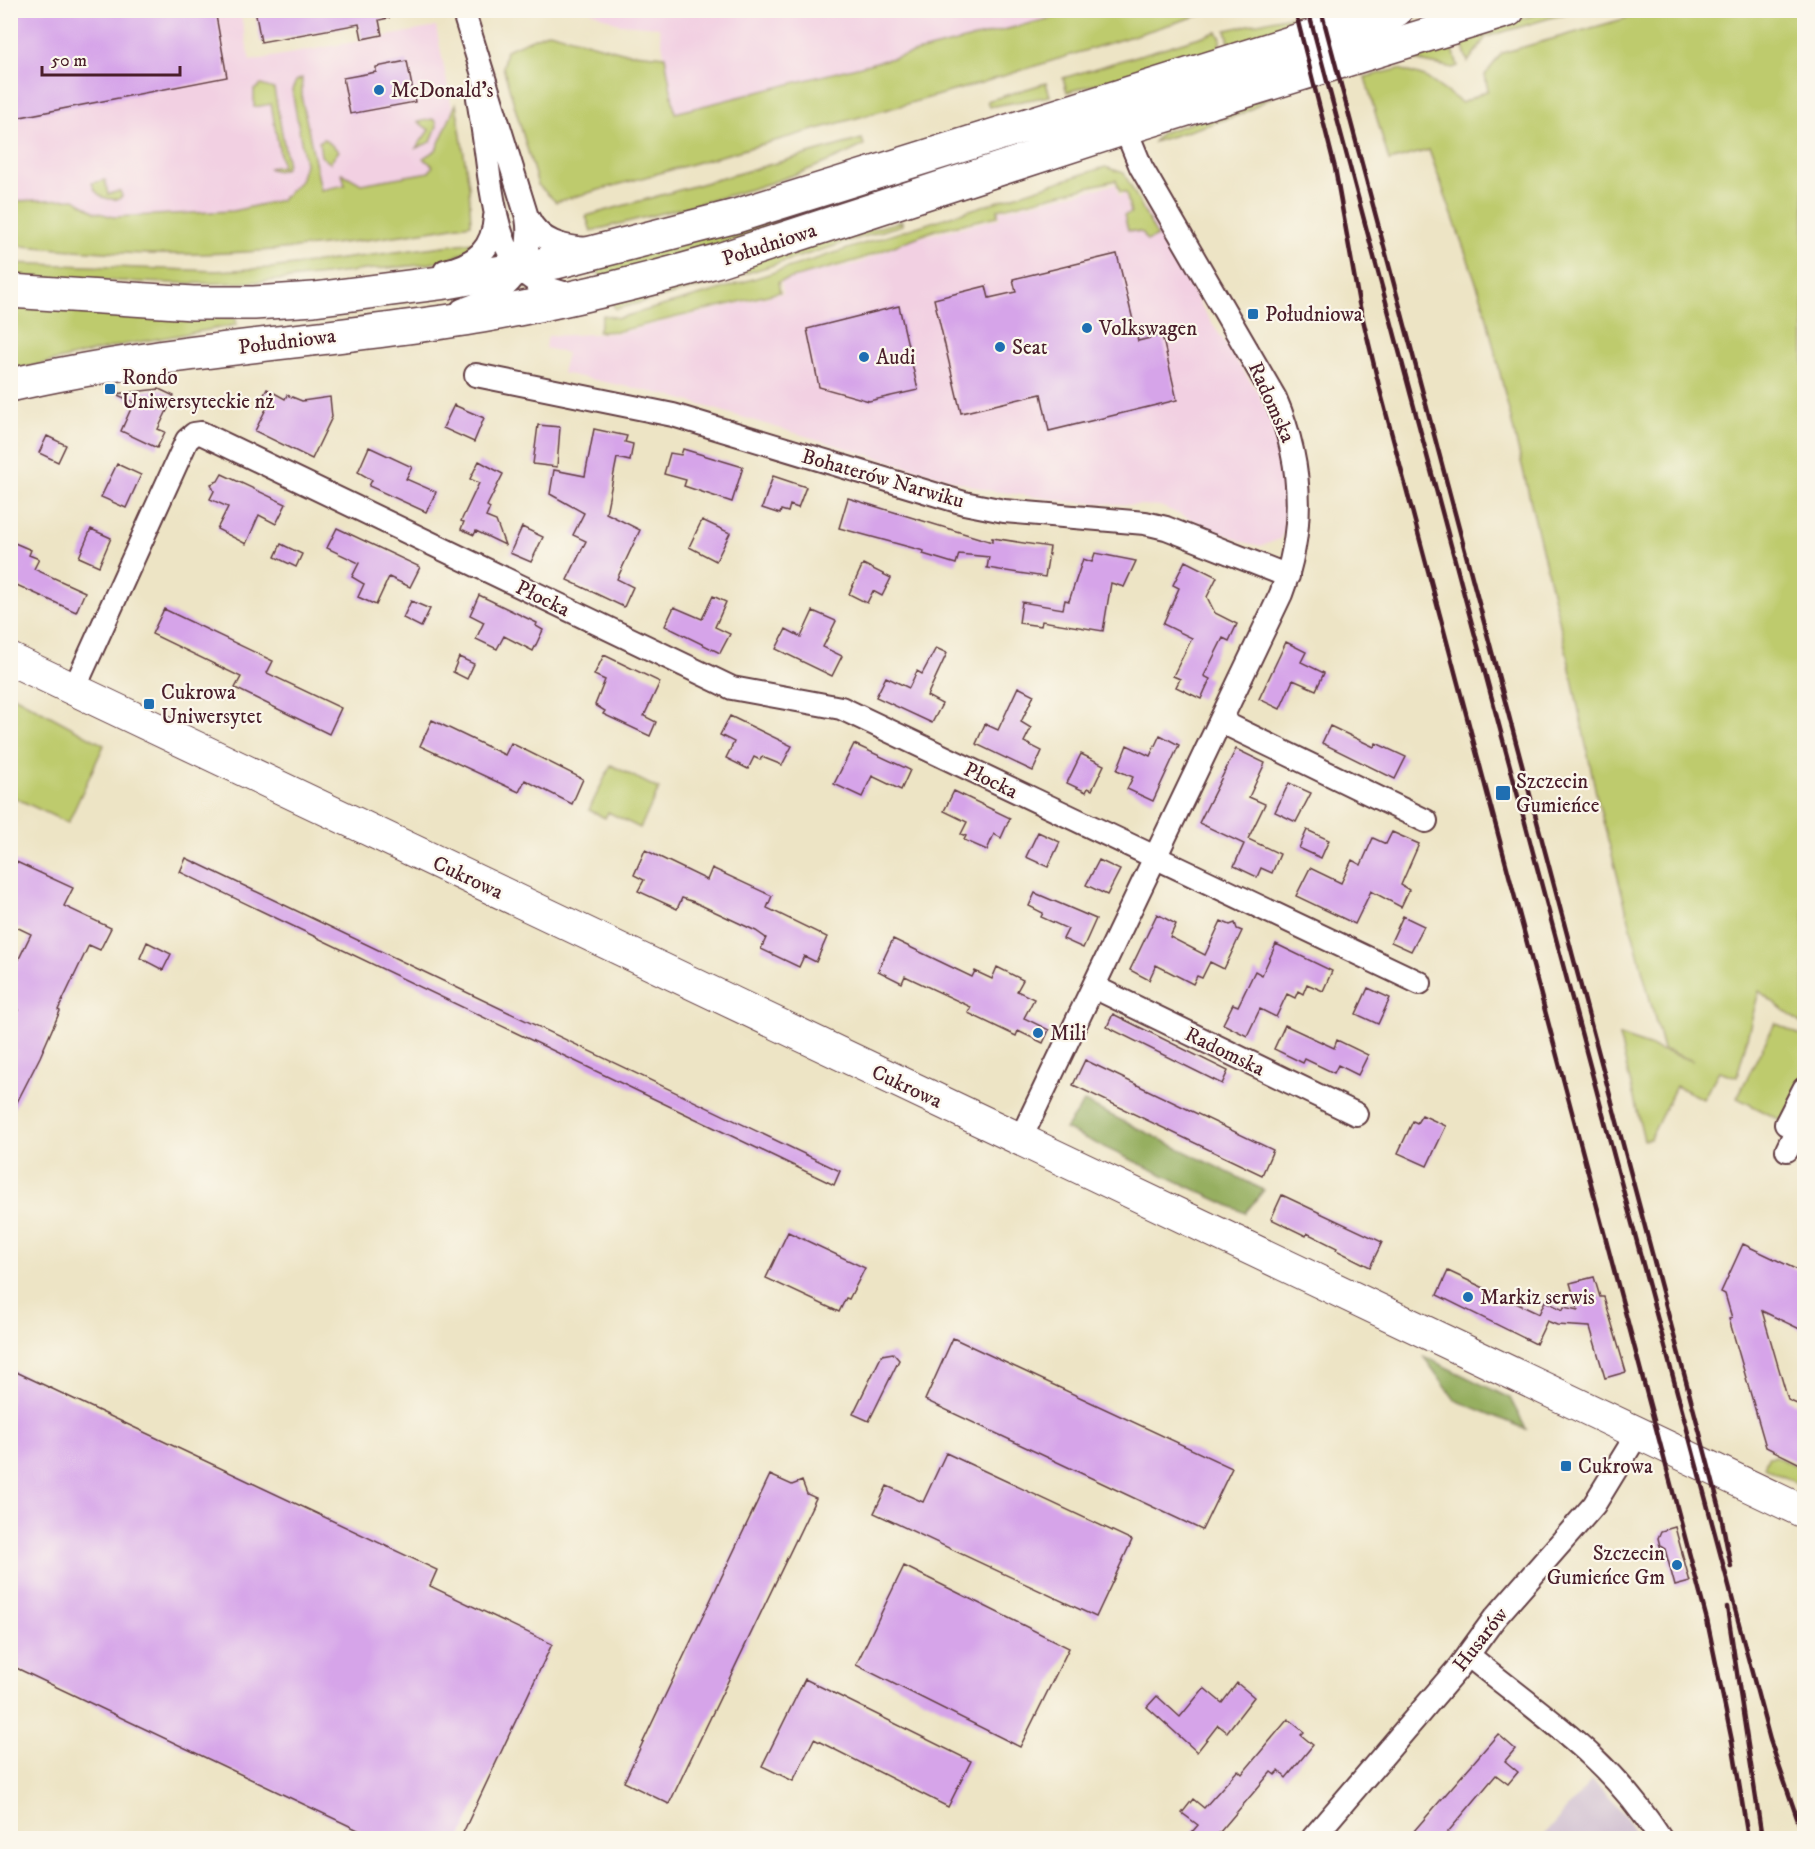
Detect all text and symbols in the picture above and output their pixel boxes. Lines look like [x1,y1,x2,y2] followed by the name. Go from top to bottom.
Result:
[42,39,180,77] scale bar
[51,50,87,72] text: 50 m
[391,78,494,104] place label: McDonald's
[372,83,386,97] marker: McDonald's
[719,217,820,272] street label: Południowa
[1265,302,1363,328] place label: Południowa
[1246,307,1260,321] marker: Południowa
[1098,316,1197,342] place label: Volkswagen
[1080,321,1094,335] marker: Volkswagen
[237,323,337,361] street label: Południowa
[1012,335,1048,361] place label: Seat
[993,340,1007,354] marker: Seat
[876,345,915,371] place label: Audi
[857,350,871,364] marker: Audi
[1242,358,1300,447] street label: Radomska
[122,365,275,415] place label: Rondo Uniwersyteckie nż
[103,382,117,396] marker: Rondo Uniwersyteckie nż
[799,443,967,515] street label: Bohaterów Narwiku
[511,575,574,623] street label: Płocka
[161,680,262,730] place label: Cukrowa Uniwersytet
[142,697,156,711] marker: Cukrowa Uniwersytet
[959,757,1022,805] street label: Płocka
[1516,769,1600,819] place label: Szczecin Gumieńce
[1494,784,1512,802] marker: Szczecin Gumieńce
[428,850,507,906] street label: Cukrowa
[1050,1021,1086,1047] place label: Mili
[1180,1021,1269,1082] street label: Radomska
[1031,1026,1045,1040] marker: Mili
[867,1059,946,1115] street label: Cukrowa
[1480,1285,1595,1311] place label: Markiz serwis
[1461,1290,1475,1304] marker: Markiz serwis
[1578,1454,1653,1480] place label: Cukrowa
[1559,1459,1573,1473] marker: Cukrowa
[1547,1541,1665,1591] place label: Szczecin Gumieńce Gm
[1670,1558,1684,1572] marker: Szczecin Gumieńce Gm
[1448,1602,1514,1677] street label: Husarów

